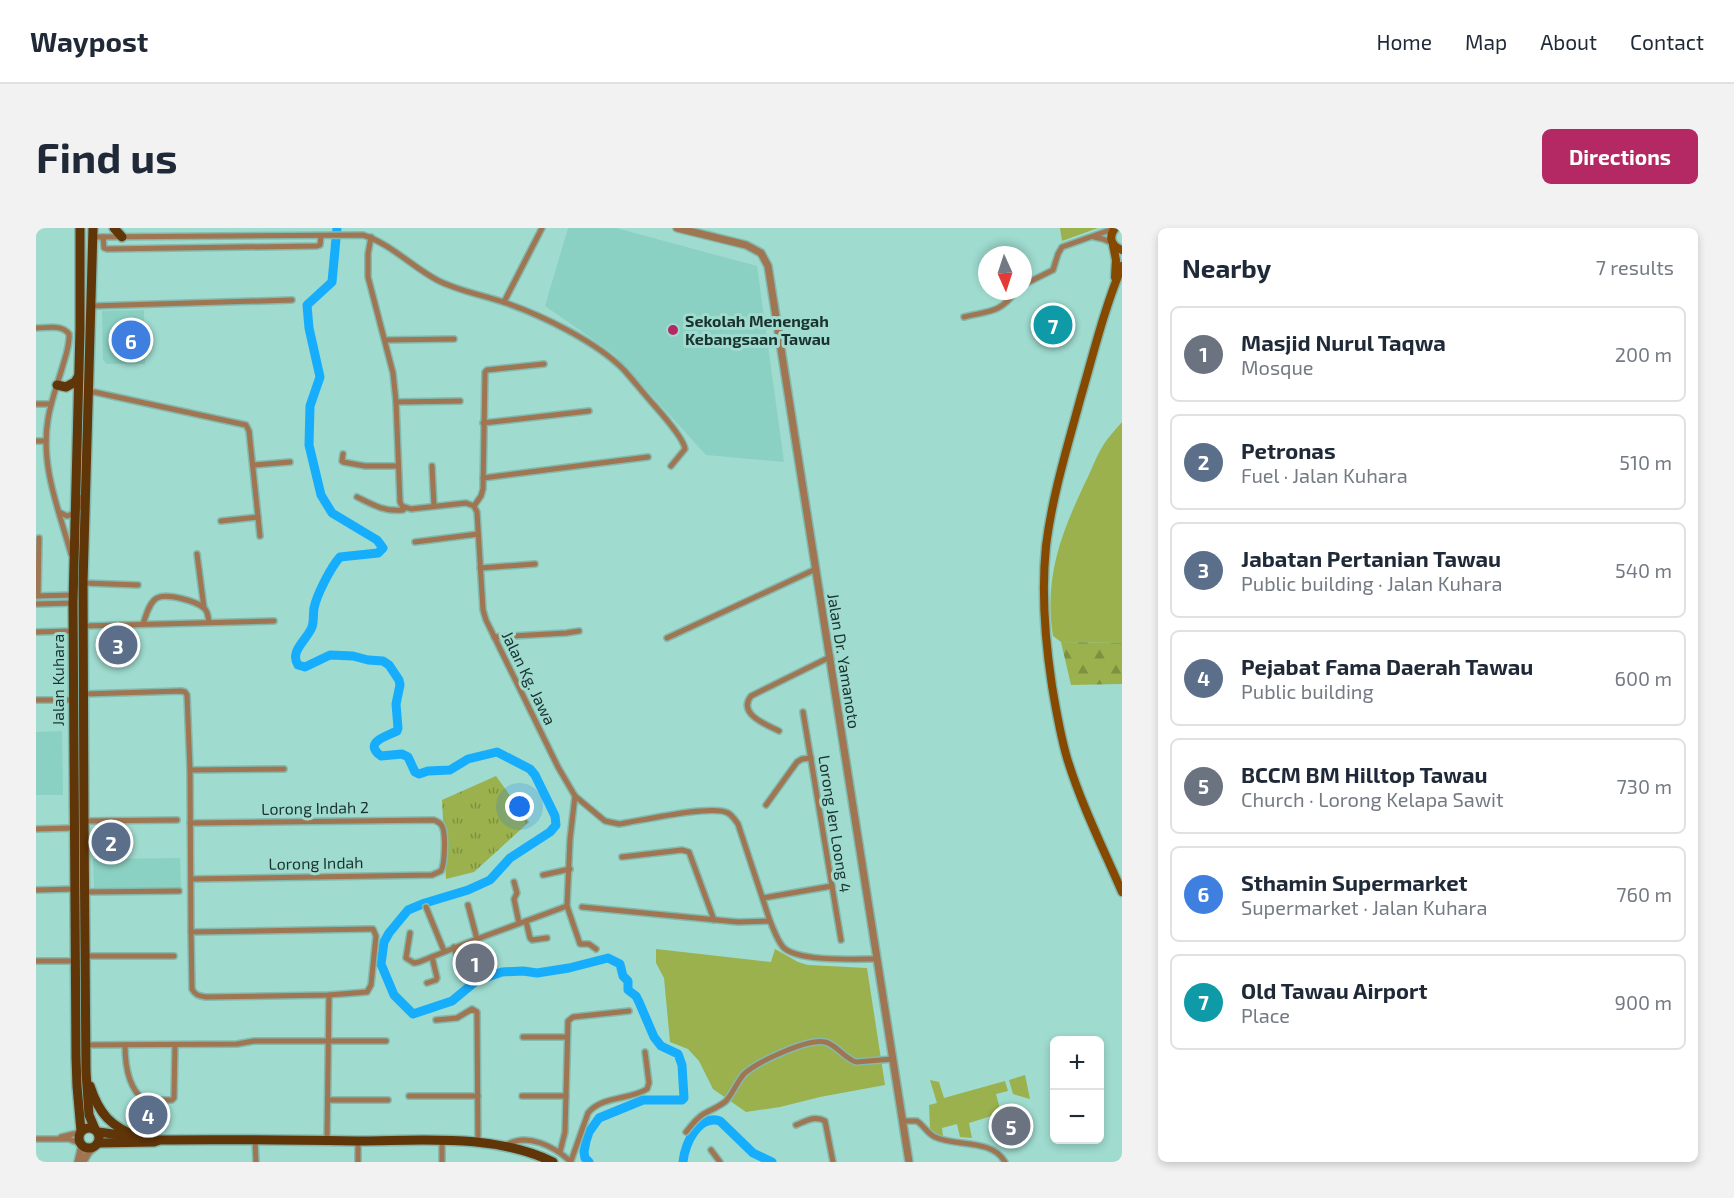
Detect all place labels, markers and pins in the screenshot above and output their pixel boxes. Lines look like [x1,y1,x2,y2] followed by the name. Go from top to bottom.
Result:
[1034,302,1072,348] pin: 7
[685,311,830,348] place label: Sekolah Menengah Kebangsaan Tawau
[112,318,151,362] pin: 6
[666,323,680,337] marker: Sekolah Menengah Kebangsaan Tawau
[98,622,137,668] pin: 3
[92,820,130,864] pin: 2
[456,940,494,986] pin: 1
[128,1092,168,1138] pin: 4
[992,1104,1030,1148] pin: 5

